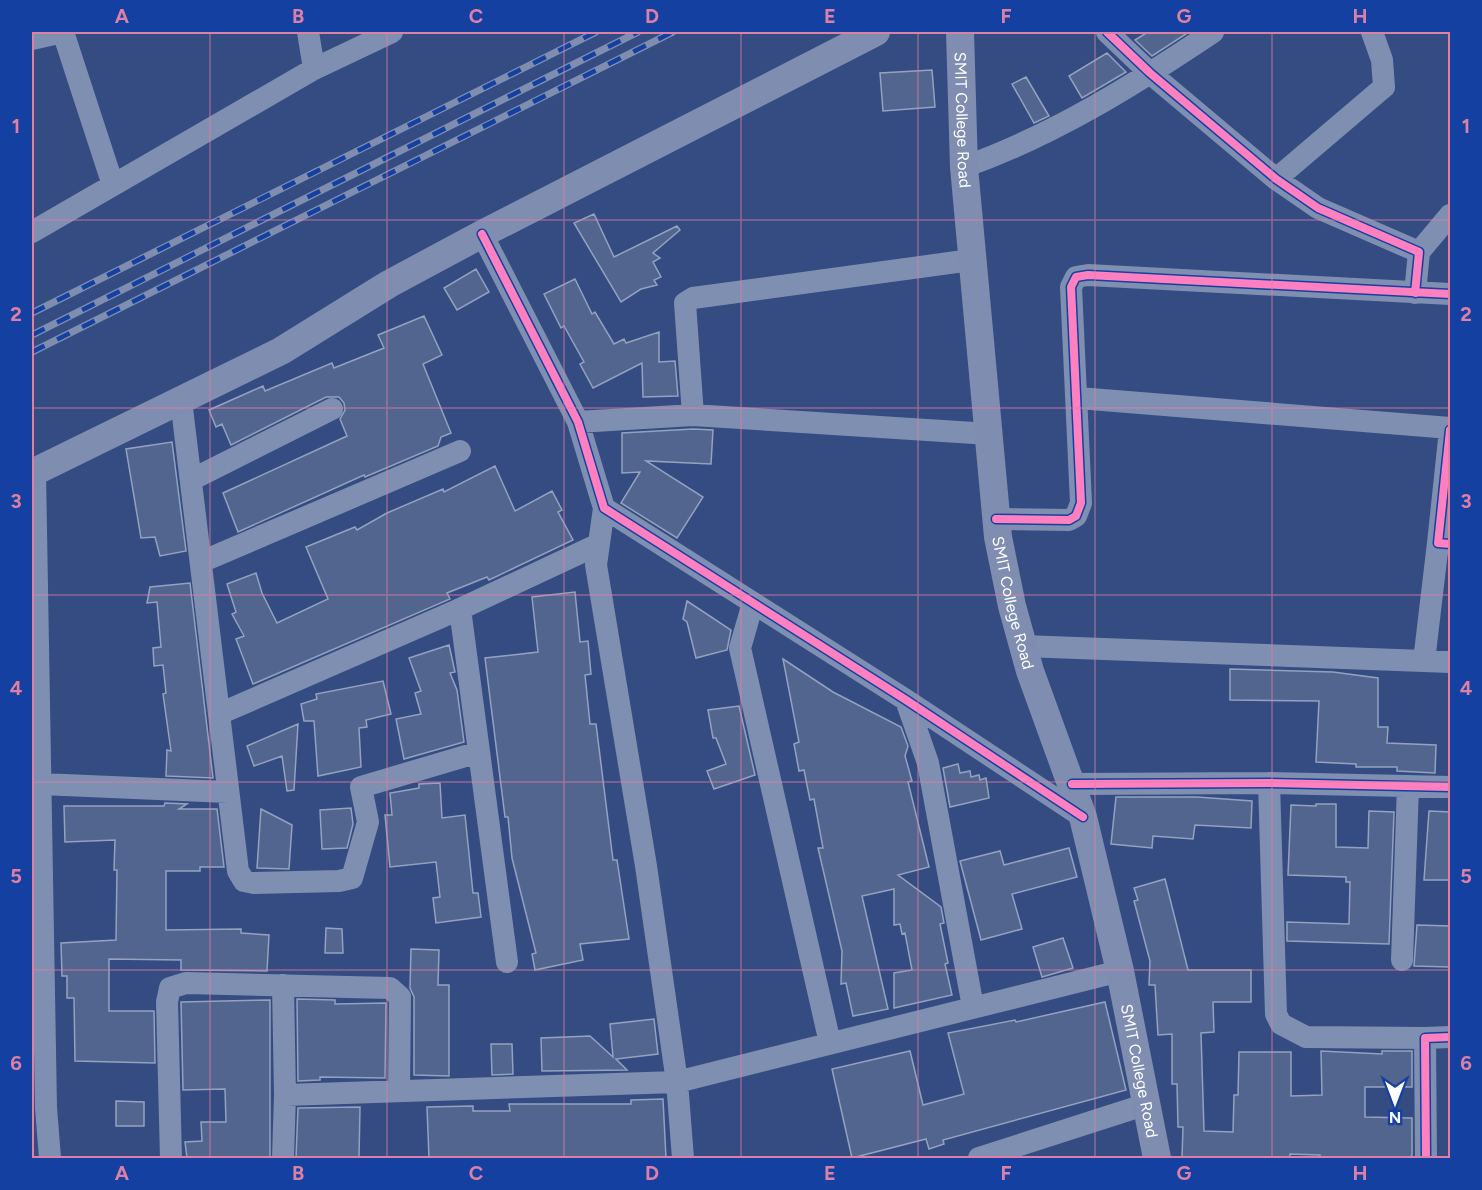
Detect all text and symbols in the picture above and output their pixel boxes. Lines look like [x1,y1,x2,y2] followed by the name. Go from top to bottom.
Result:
[115,4,130,28] text: A
[292,4,304,28] text: B
[469,4,483,28] text: C
[645,4,659,28] text: D
[824,4,836,28] text: E
[1000,4,1012,28] text: F
[1177,4,1192,28] text: G
[1353,4,1368,28] text: H
[951,52,975,189] street label: SMIT College Road
[12,114,20,138] text: 1
[1462,114,1470,138] text: 1
[10,302,22,326] text: 2
[1460,302,1472,326] text: 2
[10,489,22,513] text: 3
[1460,489,1472,513] text: 3
[988,535,1038,671] street label: SMIT College Road
[10,676,23,700] text: 4
[1460,676,1473,700] text: 4
[10,864,22,888] text: 5
[1460,864,1472,888] text: 5
[1117,1002,1162,1140] street label: SMIT College Road
[10,1051,22,1075] text: 6
[1460,1051,1472,1075] text: 6
[1365,1073,1425,1133] north arrow
[1389,1108,1401,1127] text: N
[115,1161,130,1185] text: A
[292,1161,304,1185] text: B
[469,1161,483,1185] text: C
[645,1161,659,1185] text: D
[824,1161,836,1185] text: E
[1000,1161,1012,1185] text: F
[1177,1161,1192,1185] text: G
[1353,1161,1368,1185] text: H

